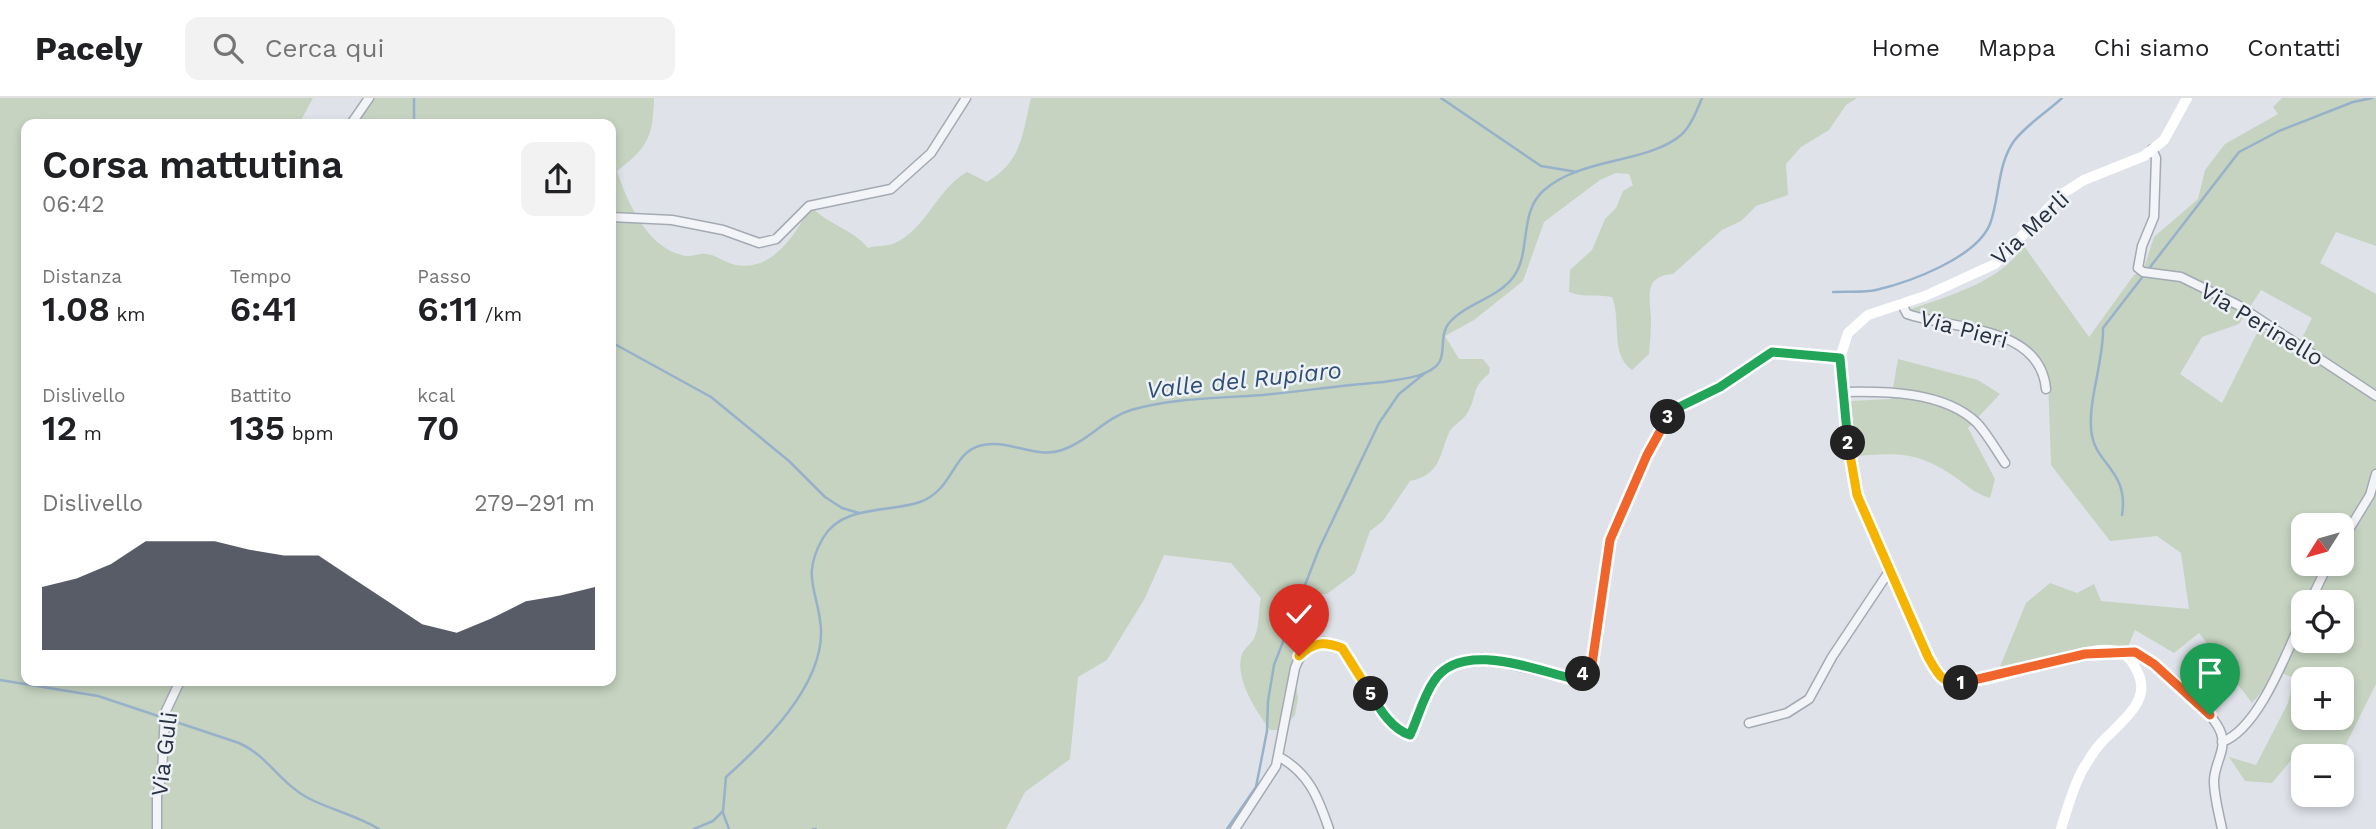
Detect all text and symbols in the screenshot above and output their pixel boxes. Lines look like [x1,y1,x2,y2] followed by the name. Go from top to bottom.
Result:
[185,17,675,80] search box
[35,29,143,68] text: Pacely
[209,29,247,67] icon: search
[265,33,385,63] text: Cerca qui
[1871,34,1940,62] text: Home
[1978,34,2056,62] text: Mappa
[2094,34,2209,62] text: Chi siamo
[2247,34,2341,62] text: Contatti
[521,142,595,216] button: share
[42,143,343,187] text: Corsa mattutina
[1986,186,2075,271] street label: Via Merli
[42,191,105,218] text: 06:42
[42,265,122,288] text: Distanza
[230,265,291,288] text: Tempo
[417,265,471,288] text: Passo
[2195,277,2328,372] street label: Via Perinello
[42,288,110,330] text: 1.08
[230,288,298,330] text: 6:41
[417,288,478,330] text: 6:11
[110,303,145,326] text: km
[478,303,522,326] text: /km
[1917,305,2011,354] street label: Via Pieri
[1145,356,1343,404] water label: Valle del Rupiaro
[42,384,125,407] text: Dislivello
[230,384,292,407] text: Battito
[417,384,455,407] text: kcal
[1650,400,1686,434] pin: 3
[1662,405,1673,428] text: 3
[42,407,77,449] text: 12
[230,407,285,449] text: 135
[417,407,459,449] text: 70
[77,422,102,445] text: m
[285,422,334,445] text: bpm
[1830,426,1866,460] pin: 2
[1842,431,1853,454] text: 2
[42,490,143,517] text: Dislivello
[474,490,595,517] text: 279–291 m
[2291,513,2354,576] north arrow
[2291,513,2354,807] map controls
[1269,584,1329,656] pin
[2291,590,2354,653] button: locate
[1280,595,1318,633] icon: check
[2180,643,2240,715] pin
[2191,654,2229,692] icon: arrive
[1566,656,1600,692] pin: 4
[1576,662,1589,685] text: 4
[1944,666,1979,700] pin: 1
[2291,667,2354,730] button: +
[1956,671,1965,694] text: 1
[1354,676,1388,712] pin: 5
[1365,682,1376,705] text: 5
[146,710,183,798] street label: Via Guli
[2291,744,2354,807] button: −

